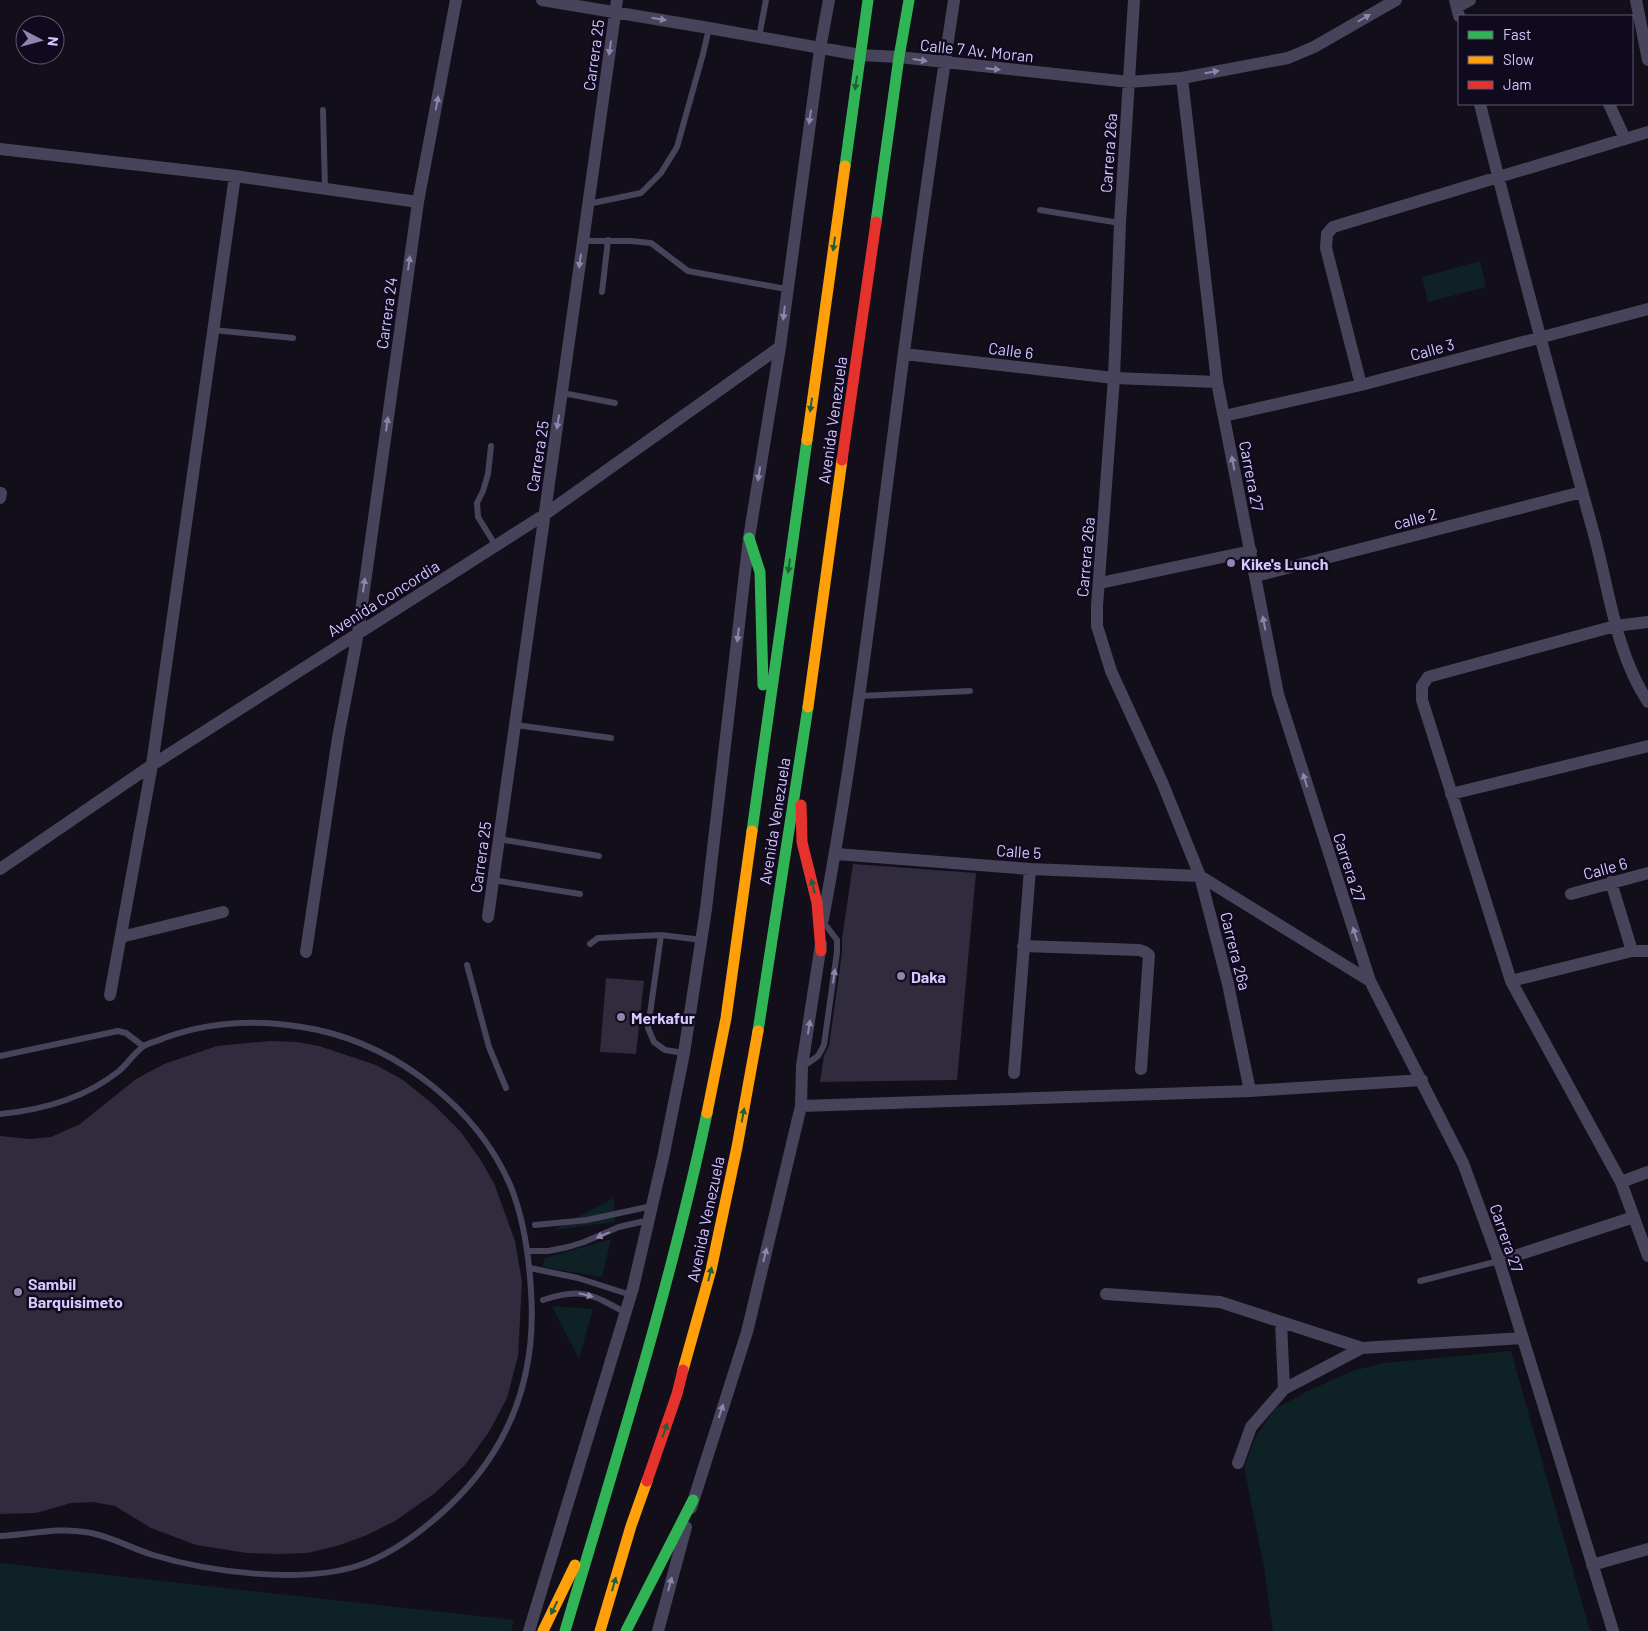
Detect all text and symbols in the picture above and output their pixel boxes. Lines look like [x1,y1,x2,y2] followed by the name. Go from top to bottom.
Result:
[1357,14,1370,23] one-way arrow
[15,15,65,65] north arrow
[1458,15,1633,105] legend
[651,16,667,24] one-way arrow
[579,18,607,92] street label: Carrera 25
[1503,25,1531,43] text: Fast
[919,35,1035,65] street label: Calle 7 Av. Moran
[44,36,62,47] text: N
[606,41,614,57] one-way arrow
[1503,50,1534,68] text: Slow
[913,57,929,65] one-way arrow
[985,65,1001,73] one-way arrow
[1205,67,1221,75] one-way arrow
[852,75,860,91] one-way arrow
[1503,75,1532,93] text: Jam
[433,94,441,110] one-way arrow
[806,110,814,126] one-way arrow
[1096,112,1120,194] street label: Carrera 26a
[829,236,837,252] one-way arrow
[576,253,584,269] one-way arrow
[406,255,414,271] one-way arrow
[372,276,400,350] street label: Carrera 24
[780,305,788,321] one-way arrow
[1408,334,1456,364] street label: Calle 3
[987,338,1035,362] street label: Calle 6
[814,355,850,485] street label: Avenida Venezuela
[807,397,815,413] one-way arrow
[554,414,562,430] one-way arrow
[383,415,391,431] one-way arrow
[522,419,552,493] street label: Carrera 25
[1236,439,1268,513] street label: Carrera 27
[1229,456,1237,471] one-way arrow
[755,466,763,482] one-way arrow
[1391,503,1439,533] street label: calle 2
[1072,516,1098,598] street label: Carrera 26a
[1241,554,1328,573] place label: Kike's Lunch
[323,556,443,640] street label: Avenida Concordia
[1225,557,1237,569] marker: Kike's Lunch
[785,558,793,574] one-way arrow
[361,576,369,592] one-way arrow
[1260,614,1268,630] one-way arrow
[734,627,742,643] one-way arrow
[755,756,793,886] street label: Avenida Venezuela
[1301,772,1308,787] one-way arrow
[466,820,494,894] street label: Carrera 25
[1330,830,1370,904] street label: Carrera 27
[996,840,1042,862] street label: Calle 5
[1581,853,1629,883] street label: Calle 6
[809,878,817,893] one-way arrow
[1217,910,1255,992] street label: Carrera 26a
[1350,927,1358,942] one-way arrow
[830,967,838,983] one-way arrow
[911,967,946,986] place label: Daka
[895,970,907,982] marker: Daka
[631,1008,695,1027] place label: Merkafur
[615,1011,627,1023] marker: Merkafur
[805,1019,813,1035] one-way arrow
[739,1106,747,1122] one-way arrow
[682,1154,728,1284] street label: Avenida Venezuela
[1486,1201,1528,1275] street label: Carrera 27
[595,1231,610,1239] one-way arrow
[761,1247,769,1262] one-way arrow
[706,1266,714,1282] one-way arrow
[28,1274,123,1311] place label: Sambil Barquisimeto
[12,1286,24,1298] marker: Sambil Barquisimeto
[578,1291,593,1299] one-way arrow
[718,1404,726,1419] one-way arrow
[661,1422,669,1437] one-way arrow
[667,1576,675,1591] one-way arrow
[610,1577,618,1592] one-way arrow
[550,1601,558,1615] one-way arrow

